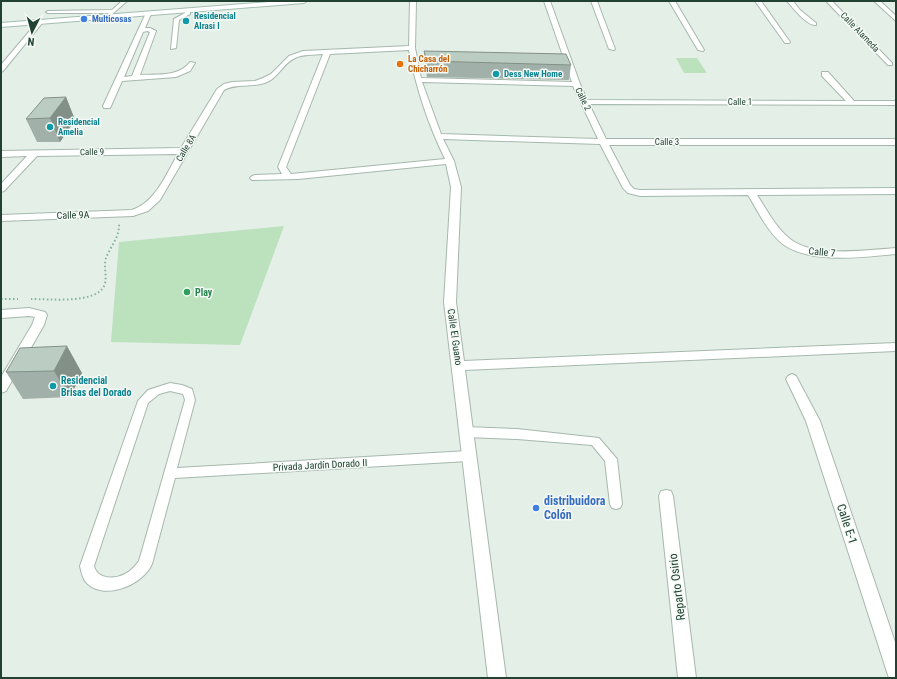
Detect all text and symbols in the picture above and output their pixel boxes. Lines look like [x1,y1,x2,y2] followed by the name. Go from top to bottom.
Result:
[839,10,881,54] street label: Calle Alameda
[194,11,236,31] place label: Residencial Alrasi I
[12,12,52,52] north arrow
[79,14,89,24] marker: Multicosas
[92,14,132,24] place label: Multicosas
[181,16,191,26] marker: Residencial Alrasi I
[27,35,35,48] text: N
[408,54,449,74] place label: La Casa del Chicharrón
[395,59,405,69] marker: La Casa del Chicharrón
[491,69,501,79] marker: Dess New Home
[504,69,563,79] place label: Dess New Home
[573,86,593,113] street label: Calle 2
[728,97,752,107] street label: Calle 1
[58,117,100,137] place label: Residencial Amelia
[45,122,55,132] marker: Residencial Amelia
[174,133,198,163] street label: Calle 8A
[655,137,679,147] street label: Calle 3
[80,147,104,157] street label: Calle 9
[56,209,90,221] street label: Calle 9A
[808,245,836,259] street label: Calle 7
[182,287,192,297] marker: Play
[195,287,213,298] place label: Play
[446,308,464,366] street label: Calle El Guano
[61,375,132,398] place label: Residencial Brisas del Dorado
[48,381,58,391] marker: Residencial Brisas del Dorado
[272,457,368,473] street label: Privada Jardín Dorado II
[544,494,606,522] place label: distribuidora Colón
[834,502,860,546] street label: Calle E-1
[531,503,541,513] marker: distribuidora Colón
[666,553,688,621] street label: Reparto Osirio

